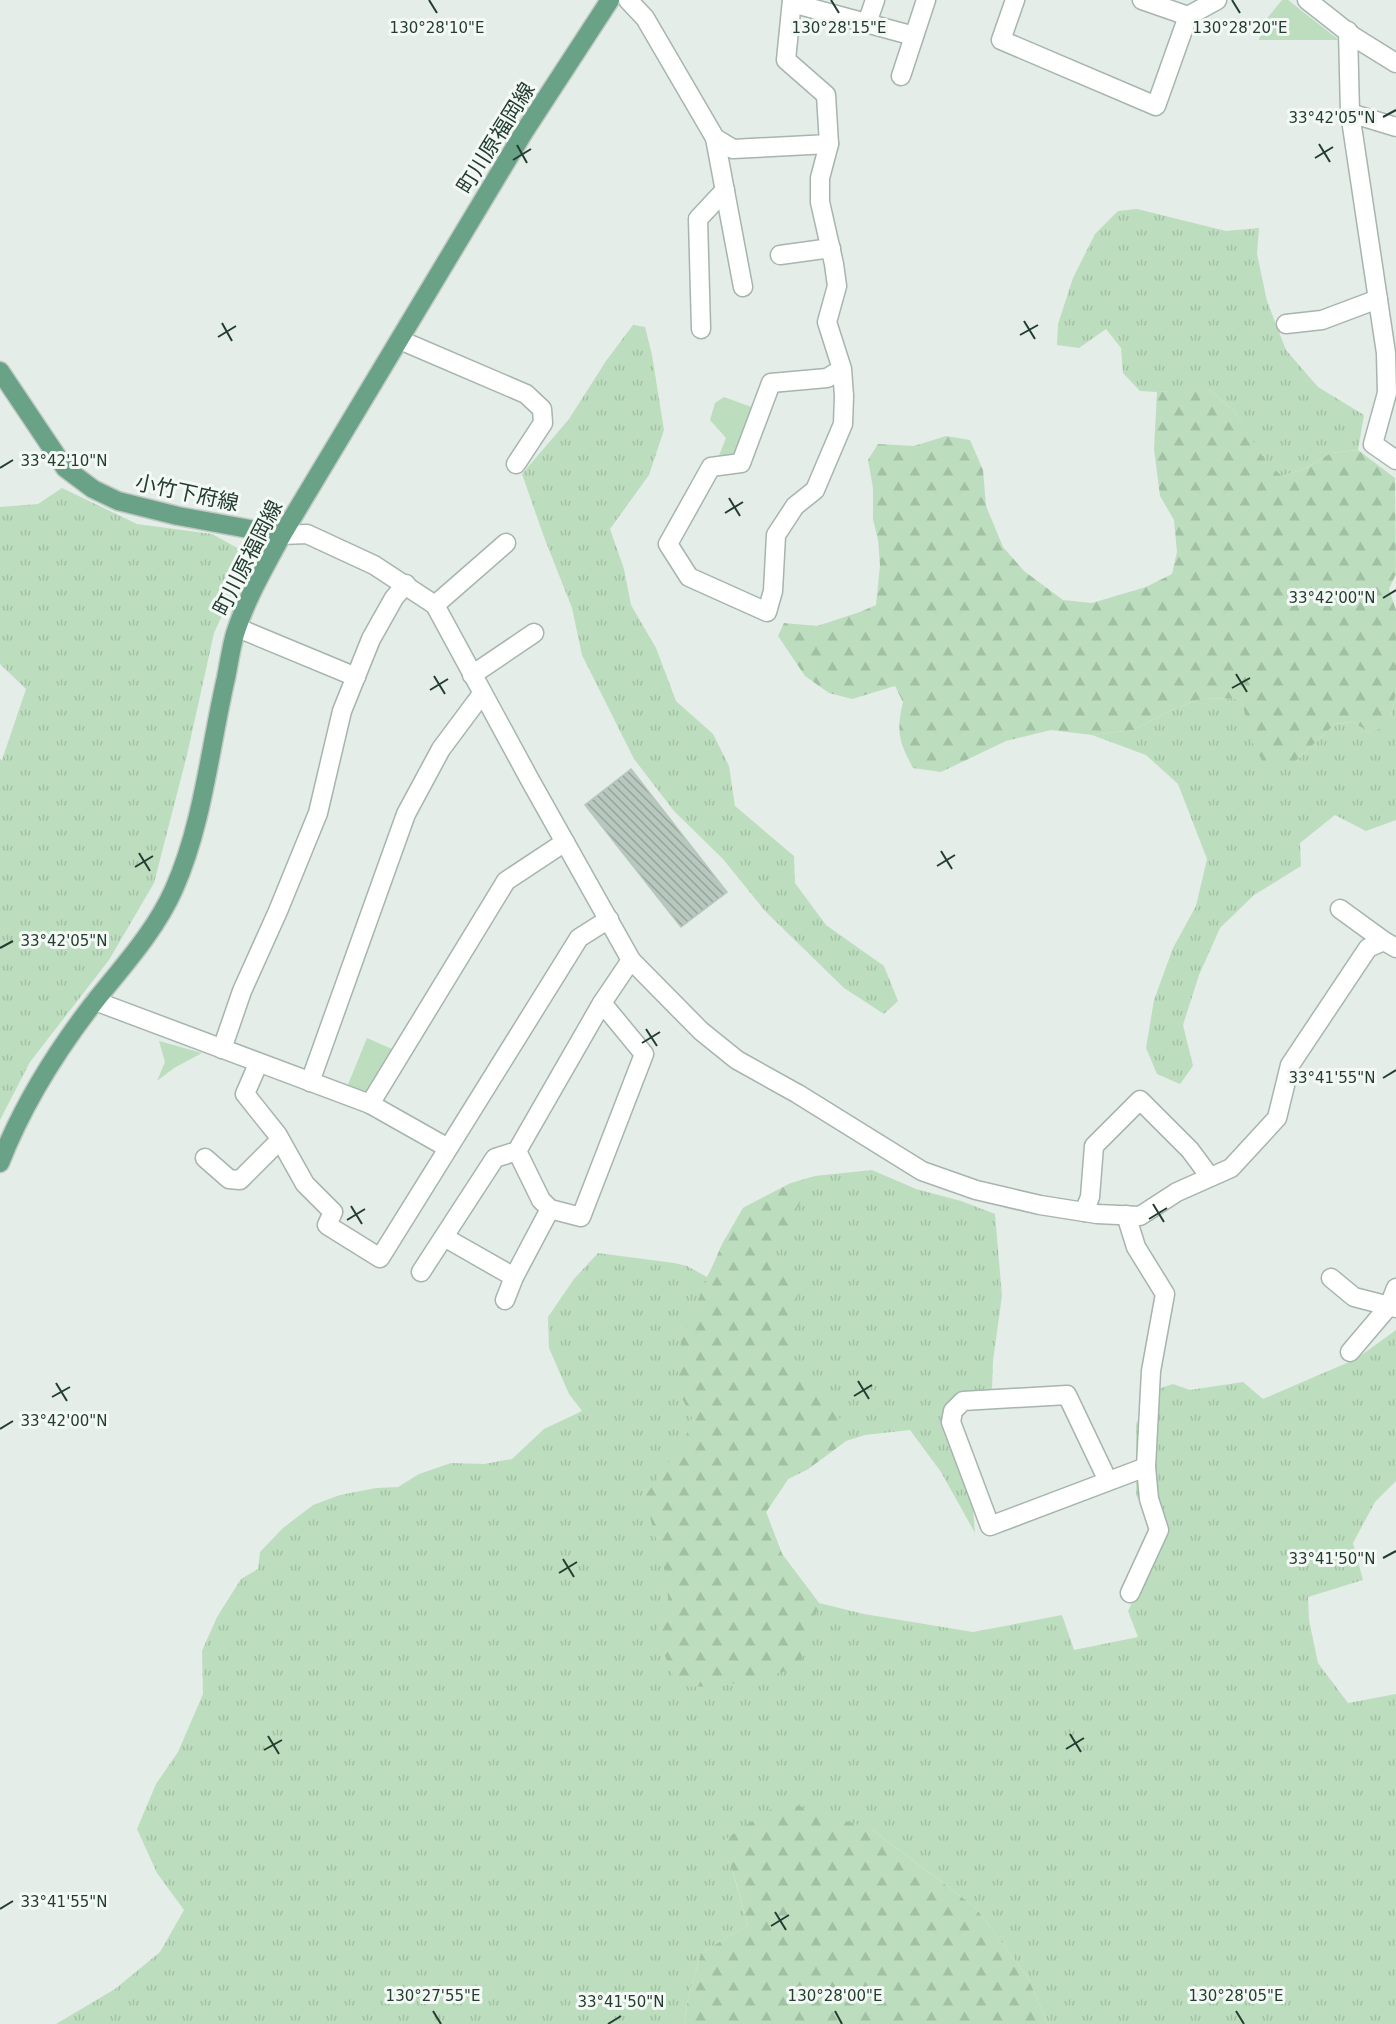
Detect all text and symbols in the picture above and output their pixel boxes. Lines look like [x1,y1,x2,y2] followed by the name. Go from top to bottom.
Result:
[390,19,484,37] text: 130°28'10"E
[792,19,886,37] text: 130°28'15"E
[1193,19,1287,37] text: 130°28'20"E
[452,78,540,198] street label: 町川原福岡線
[1288,109,1376,127] text: 33°42'05"N
[20,452,108,470] text: 33°42'10"N
[133,470,241,516] street label: 小竹下府線
[209,496,287,620] street label: 町川原福岡線
[1288,589,1376,607] text: 33°42'00"N
[20,932,108,950] text: 33°42'05"N
[1288,1069,1376,1087] text: 33°41'55"N
[20,1412,108,1430] text: 33°42'00"N
[1288,1550,1376,1568] text: 33°41'50"N
[20,1893,108,1911] text: 33°41'55"N
[386,1987,480,2005] text: 130°27'55"E
[788,1987,882,2005] text: 130°28'00"E
[1189,1987,1283,2005] text: 130°28'05"E
[577,1993,665,2011] text: 33°41'50"N

